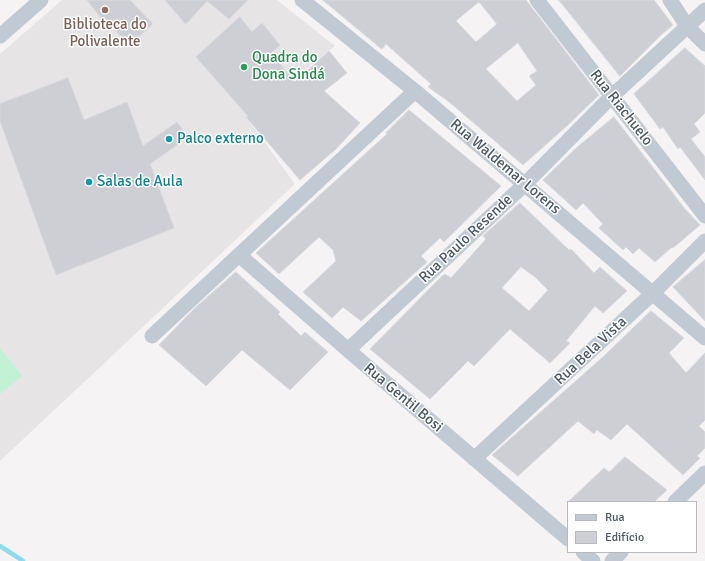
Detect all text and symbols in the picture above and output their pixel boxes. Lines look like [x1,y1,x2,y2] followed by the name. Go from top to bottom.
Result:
[100,5,110,15] marker: Biblioteca do Polivalente
[63,16,147,51] place label: Biblioteca do Polivalente
[252,49,325,84] place label: Quadra do Dona Sindá
[239,62,249,72] marker: Quadra do Dona Sindá
[586,66,656,150] street label: Rua Riachuelo
[446,116,564,218] street label: Rua Waldemar Lorens
[177,130,264,148] place label: Palco externo
[164,134,174,144] marker: Palco externo
[97,173,183,191] place label: Salas de Aula
[84,177,94,187] marker: Salas de Aula
[416,191,516,287] street label: Rua Paulo Resende
[551,313,631,389] street label: Rua Bela Vista
[360,360,446,436] street label: Rua Gentil Bosi
[567,501,697,553] legend
[605,510,625,525] text: Rua
[605,530,644,545] text: Edifício

